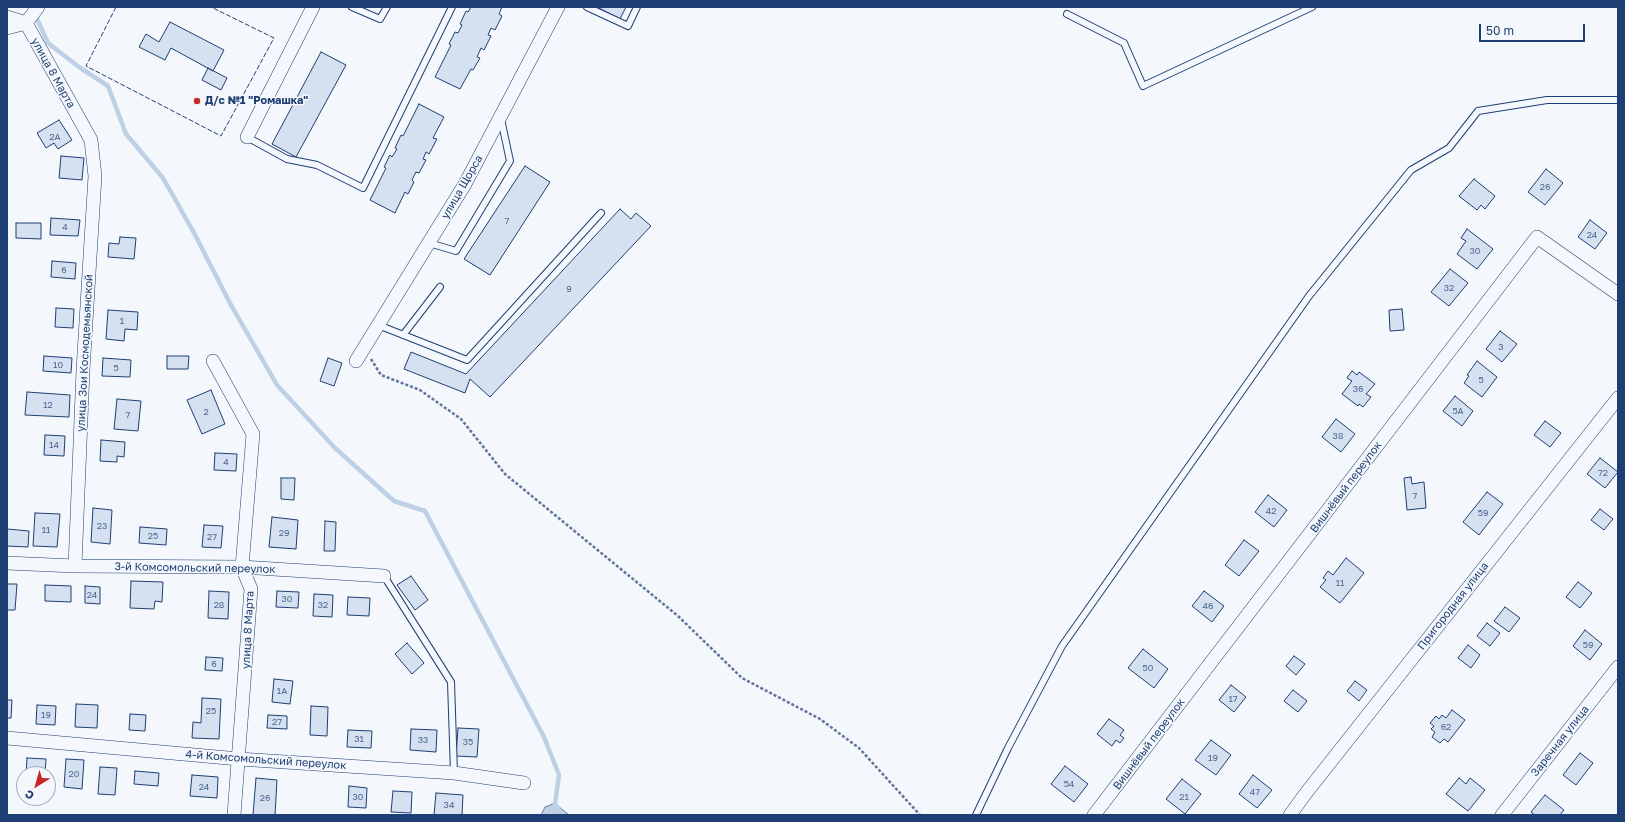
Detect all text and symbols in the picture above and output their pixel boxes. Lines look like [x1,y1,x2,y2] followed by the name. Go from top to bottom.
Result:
[1481,16,1587,42] scale bar
[1486,23,1514,38] text: 50 m
[28,36,78,110] street label: улица 8 Марта
[205,94,308,108] place label: Д/с №1 "Ромашка"
[192,96,202,106] marker: Д/с №1 "Ромашка"
[49,132,61,142] house number: 2А
[438,153,486,221] street label: улица Щорса
[1540,182,1550,192] house number: 26
[505,216,509,226] house number: 7
[62,222,68,232] house number: 4
[1587,230,1597,240] house number: 24
[1470,246,1480,256] house number: 30
[61,265,67,275] house number: 6
[74,274,96,432] street label: улица Зои Космодемьянской
[1444,283,1454,293] house number: 32
[566,284,572,294] house number: 9
[120,316,124,326] house number: 1
[1498,342,1504,352] house number: 3
[53,360,63,370] house number: 10
[113,363,119,373] house number: 5
[1478,375,1484,385] house number: 5
[1353,384,1363,394] house number: 36
[43,400,53,410] house number: 12
[1452,406,1464,416] house number: 5А
[203,407,209,417] house number: 2
[126,410,130,420] house number: 7
[1333,431,1343,441] house number: 38
[1307,439,1385,535] street label: Вишнёвый переулок
[49,440,59,450] house number: 14
[223,457,229,467] house number: 4
[1598,468,1608,478] house number: 72
[1413,491,1417,501] house number: 7
[1266,506,1276,516] house number: 42
[1478,508,1488,518] house number: 59
[97,521,107,531] house number: 23
[42,525,50,535] house number: 11
[279,528,289,538] house number: 29
[148,531,158,541] house number: 25
[207,532,217,542] house number: 27
[114,560,276,576] street label: 3-й Комсомольский переулок
[1415,560,1491,652] street label: Пригородная улица
[1336,578,1344,588] house number: 11
[87,590,97,600] house number: 24
[239,591,257,669] street label: улица 8 Марта
[282,594,292,604] house number: 30
[214,600,224,610] house number: 28
[318,600,328,610] house number: 32
[1203,601,1213,611] house number: 46
[1583,640,1593,650] house number: 59
[211,659,217,669] house number: 6
[1143,663,1153,673] house number: 50
[277,686,287,696] house number: 1А
[1228,694,1238,704] house number: 17
[1110,696,1188,792] street label: Вишнёвый переулок
[1528,703,1592,779] street label: Заречная улица
[206,706,216,716] house number: 25
[41,710,51,720] house number: 19
[272,717,282,727] house number: 27
[1441,722,1451,732] house number: 62
[354,734,364,744] house number: 31
[418,735,428,745] house number: 33
[463,737,473,747] house number: 35
[185,748,347,772] street label: 4-й Комсомольский переулок
[1208,753,1218,763] house number: 19
[16,766,56,806] north arrow
[69,769,79,779] house number: 20
[1064,779,1074,789] house number: 54
[199,782,209,792] house number: 24
[1250,787,1260,797] house number: 47
[22,788,36,803] text: С
[353,792,363,802] house number: 30
[1179,792,1189,802] house number: 21
[260,793,270,803] house number: 26
[444,800,454,810] house number: 34

